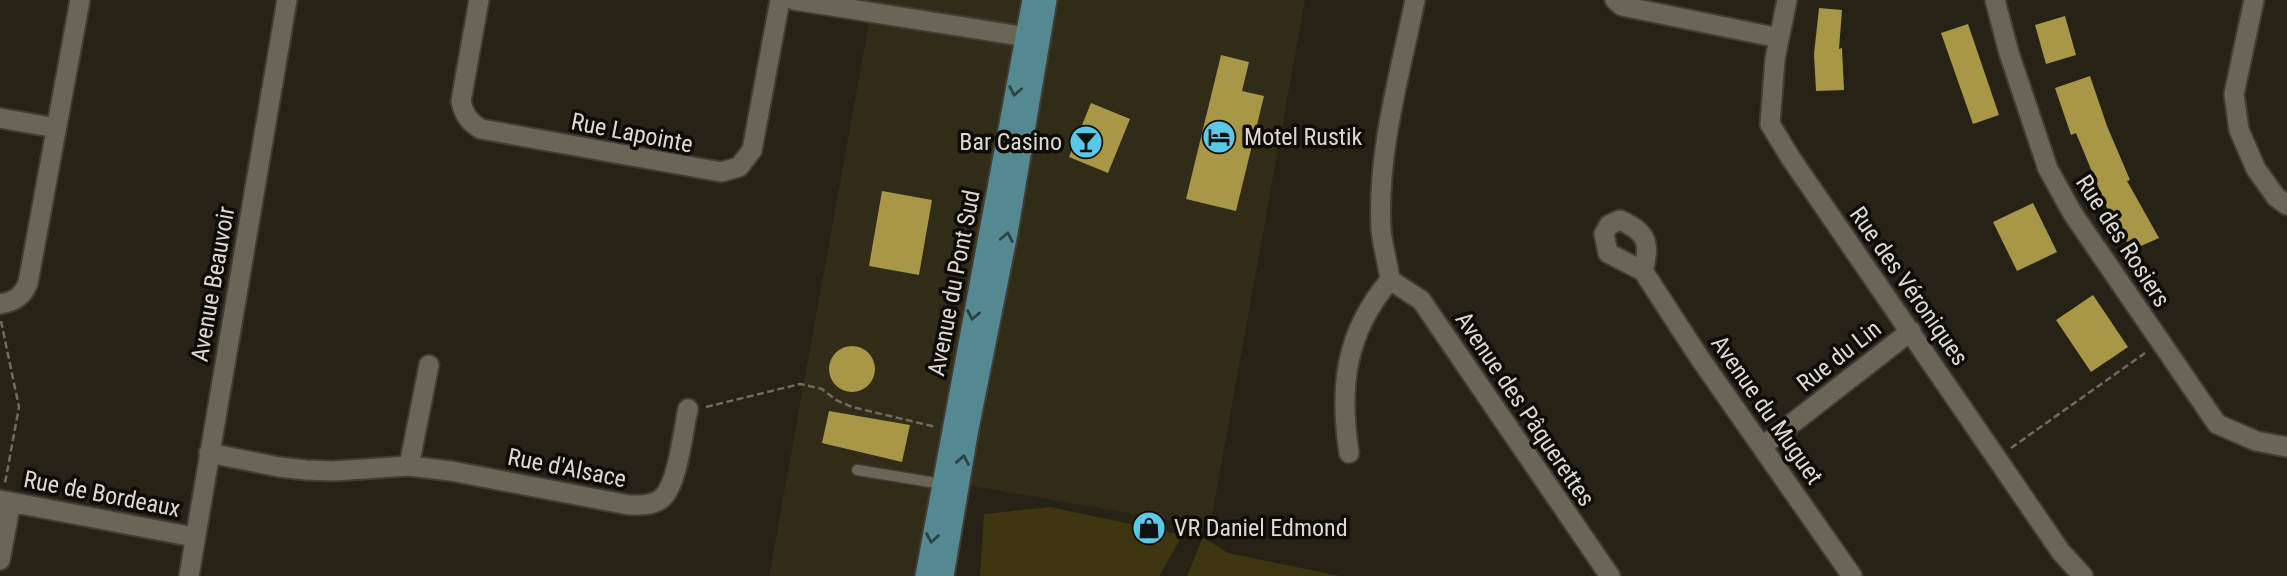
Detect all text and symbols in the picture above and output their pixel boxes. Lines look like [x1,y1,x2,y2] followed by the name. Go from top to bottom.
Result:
[1009,85,1024,97] one-way arrow
[569,107,695,159] street label: Rue Lapointe
[1200,118,1238,156] hotel icon: Motel Rustik
[1067,123,1105,161] bar icon: Bar Casino
[1244,123,1362,151] place label: Motel Rustik
[959,128,1062,156] place label: Bar Casino
[2070,170,2176,312] street label: Rue des Rosiers
[922,188,986,378] street label: Avenue du Pont Sud
[1844,201,1974,371] street label: Rue des Véroniques
[186,204,240,364] street label: Avenue Beauvoir
[999,231,1014,243] one-way arrow
[1450,306,1600,512] street label: Avenue des Pâquerettes
[966,309,981,321] one-way arrow
[1792,315,1886,397] street label: Rue du Lin
[1705,330,1829,490] street label: Avenue du Muguet
[505,443,629,493] street label: Rue d'Alsace
[955,454,970,466] one-way arrow
[21,465,183,523] street label: Rue de Bordeaux
[1130,509,1168,547] shop icon: VR Daniel Edmond
[1174,514,1348,542] place label: VR Daniel Edmond
[925,532,940,544] one-way arrow

